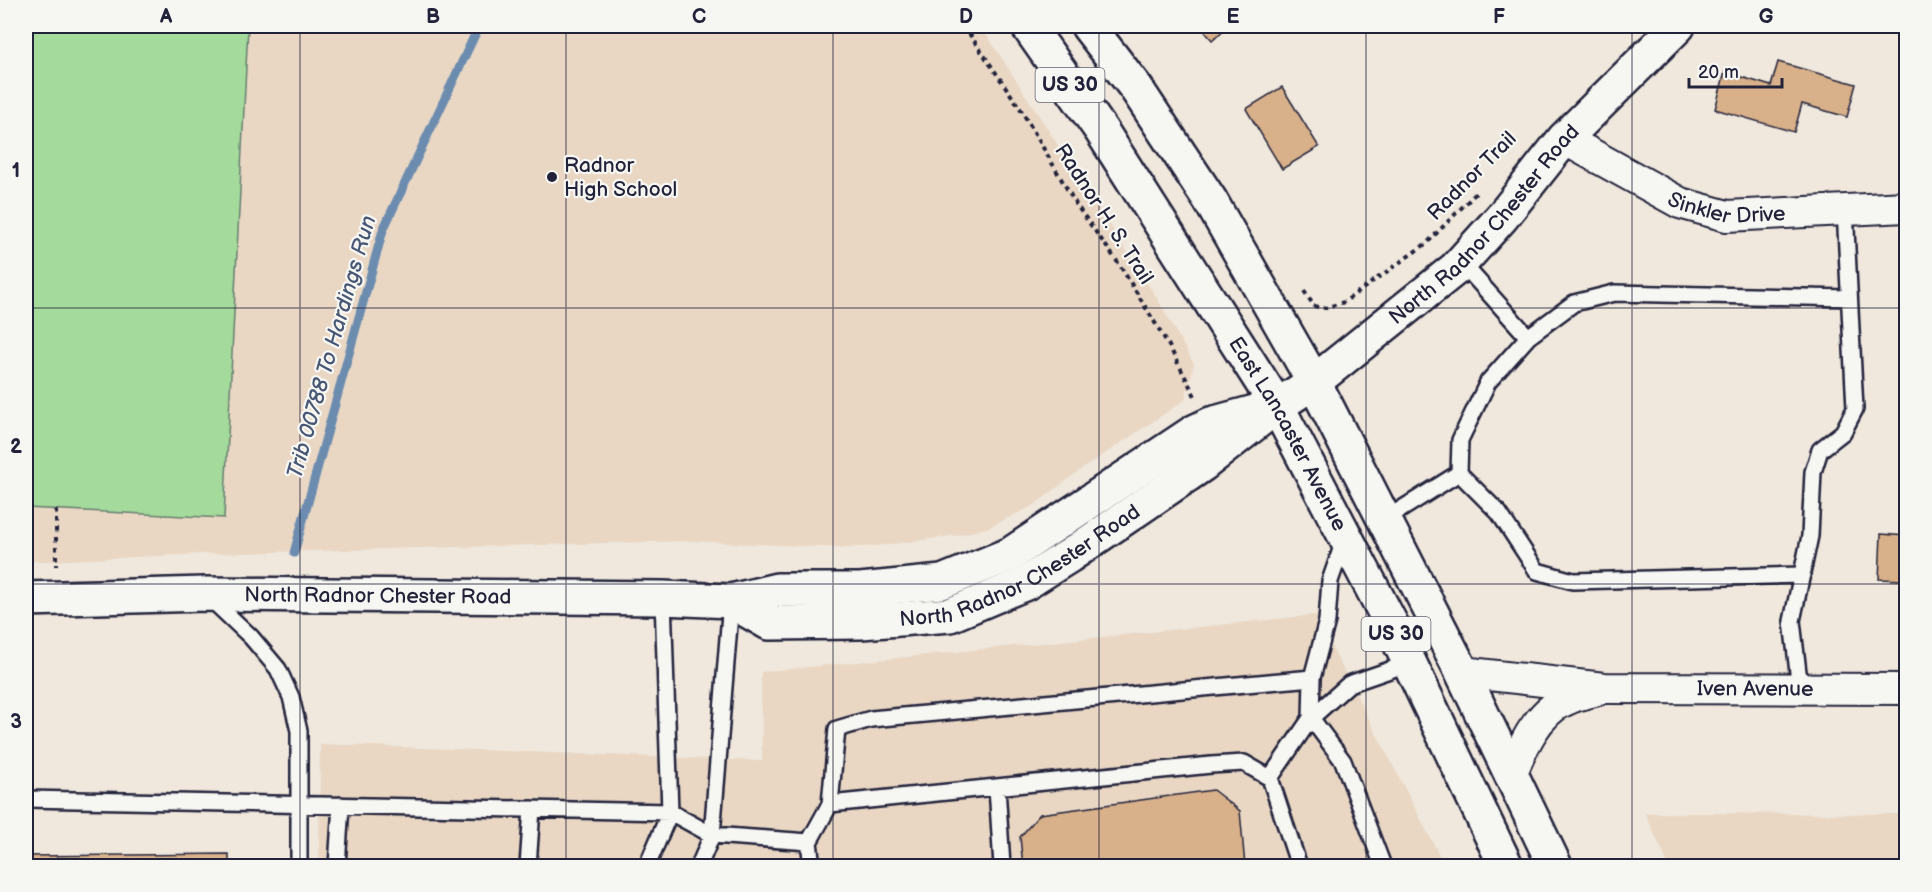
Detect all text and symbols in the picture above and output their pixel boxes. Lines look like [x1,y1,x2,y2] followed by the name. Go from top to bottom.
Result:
[159,5,173,29] text: A
[426,5,440,29] text: B
[692,5,706,29] text: C
[959,5,973,29] text: D
[1227,5,1240,29] text: E
[1493,5,1505,29] text: F
[1759,5,1774,29] text: G
[1689,51,1782,89] scale bar
[1698,62,1739,83] text: 20 m
[1036,68,1104,102] road number: US 30
[1384,119,1584,330] street label: North Radnor Chester Road
[1422,126,1522,226] street label: Radnor Trail
[1049,139,1159,289] street label: Radnor H. S. Trail
[564,153,677,202] place label: Radnor High School
[12,159,20,183] text: 1
[545,170,559,184] marker: Radnor High School
[1663,186,1786,229] street label: Sinkler Drive
[281,212,383,482] water label: Trib 00788 To Hardings Run
[1223,332,1353,535] street label: East Lancaster Avenue
[10,435,22,459] text: 2
[898,499,1145,631] street label: North Radnor Chester Road
[244,582,512,609] street label: North Radnor Chester Road
[1362,617,1430,651] road number: US 30
[1697,676,1814,701] street label: Iven Avenue
[10,710,22,734] text: 3

